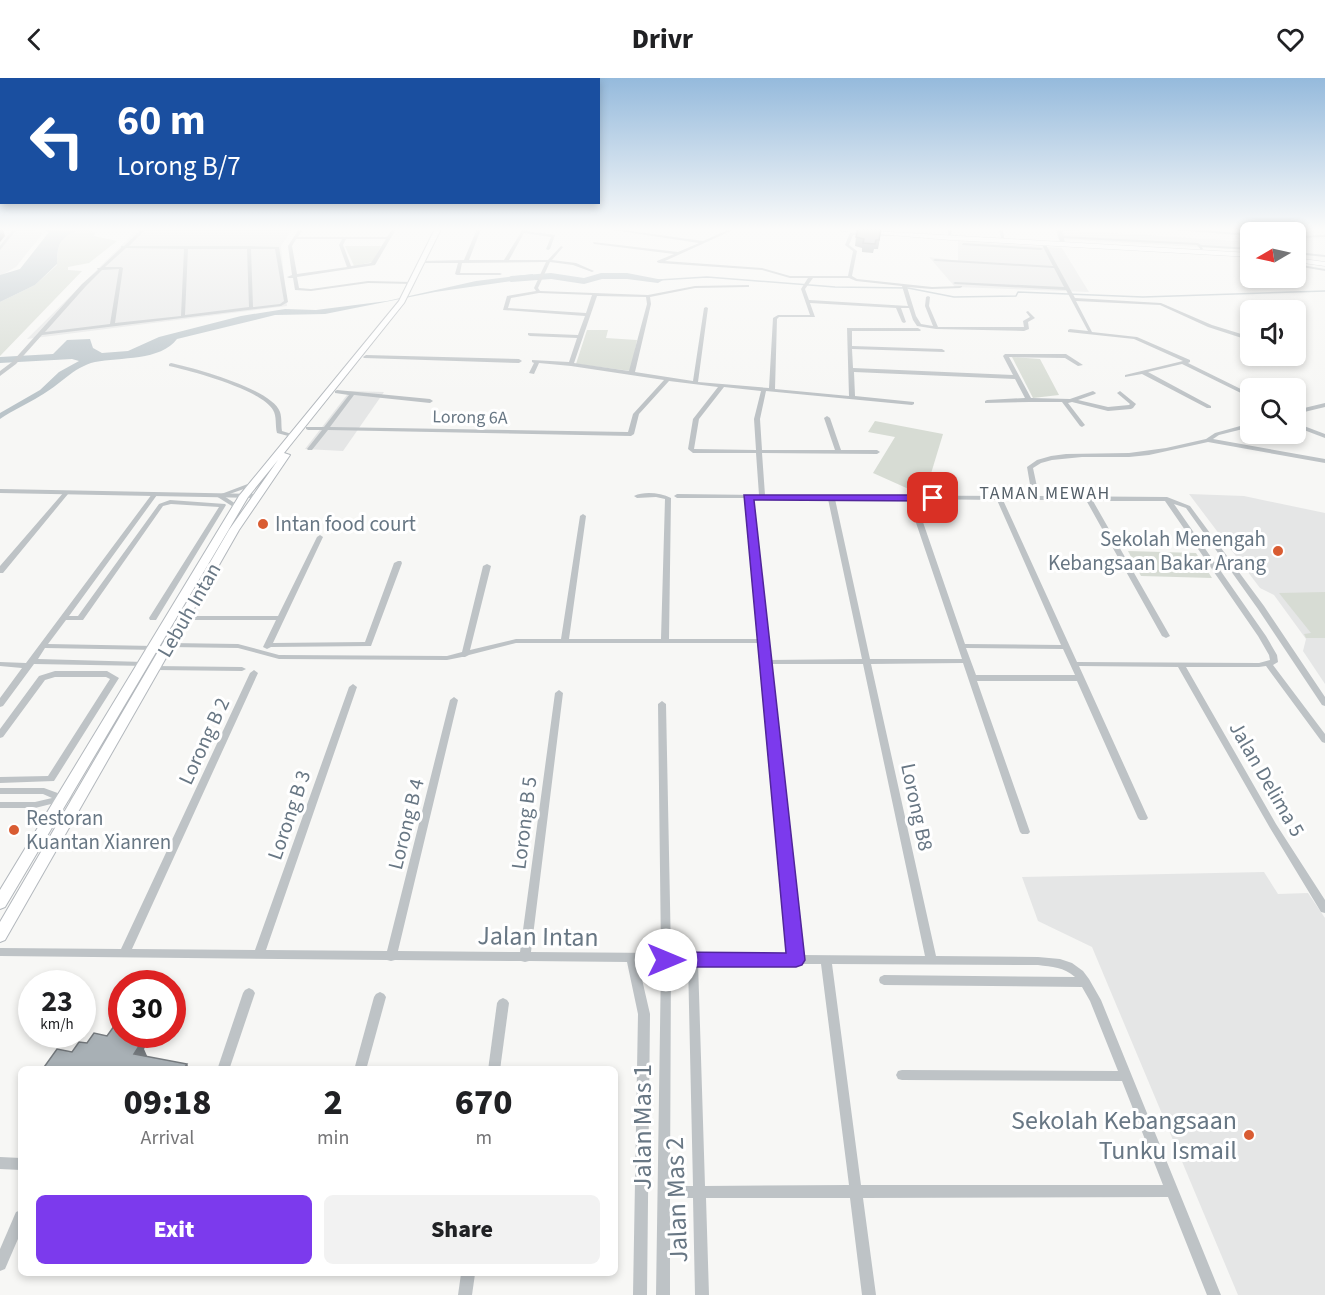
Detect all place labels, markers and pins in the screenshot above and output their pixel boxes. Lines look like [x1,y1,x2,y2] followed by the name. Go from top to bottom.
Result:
[907,472,958,523] pin
[275,509,416,539] place label: Intan food court
[256,517,270,531] marker: Intan food court
[1048,524,1266,578] place label: Sekolah Menengah Kebangsaan Bakar Arang
[1271,544,1285,558] marker: Sekolah Menengah Kebangsaan Bakar Arang
[26,803,171,857] place label: Restoran Kuantan Xianren
[7,823,21,837] marker: Restoran Kuantan Xianren
[1011,1102,1237,1169] place label: Sekolah Kebangsaan Tunku Ismail
[1242,1128,1256,1142] marker: Sekolah Kebangsaan Tunku Ismail

